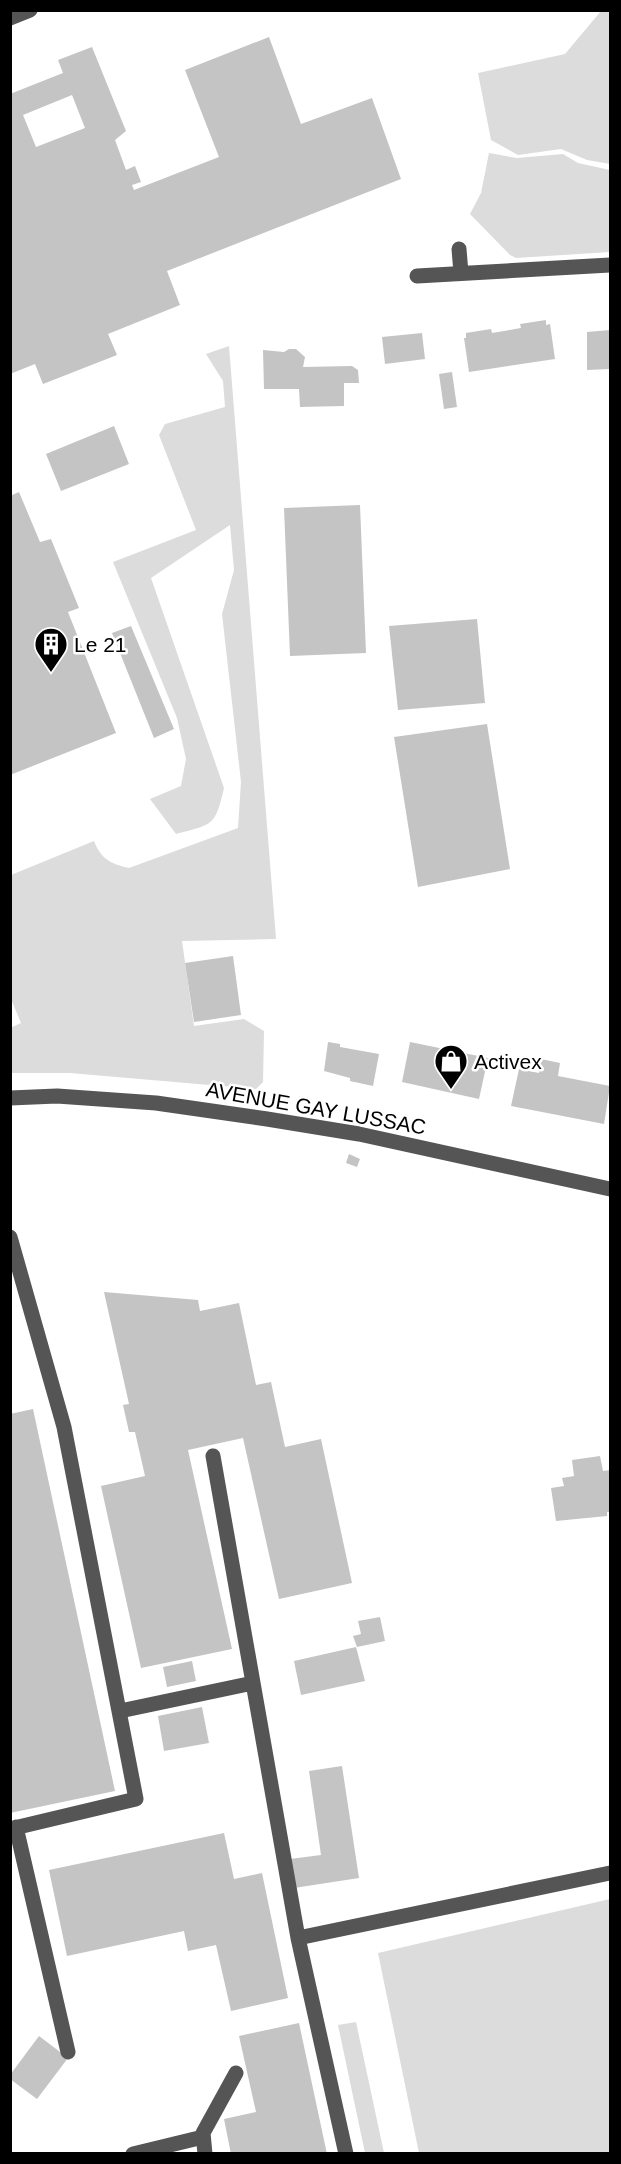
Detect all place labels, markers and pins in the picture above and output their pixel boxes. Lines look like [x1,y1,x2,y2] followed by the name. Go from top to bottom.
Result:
[33,626,69,673] building icon: Le 21
[74,633,127,656] place label: Le 21
[433,1043,469,1090] shop icon: Activex
[474,1050,542,1073] place label: Activex

